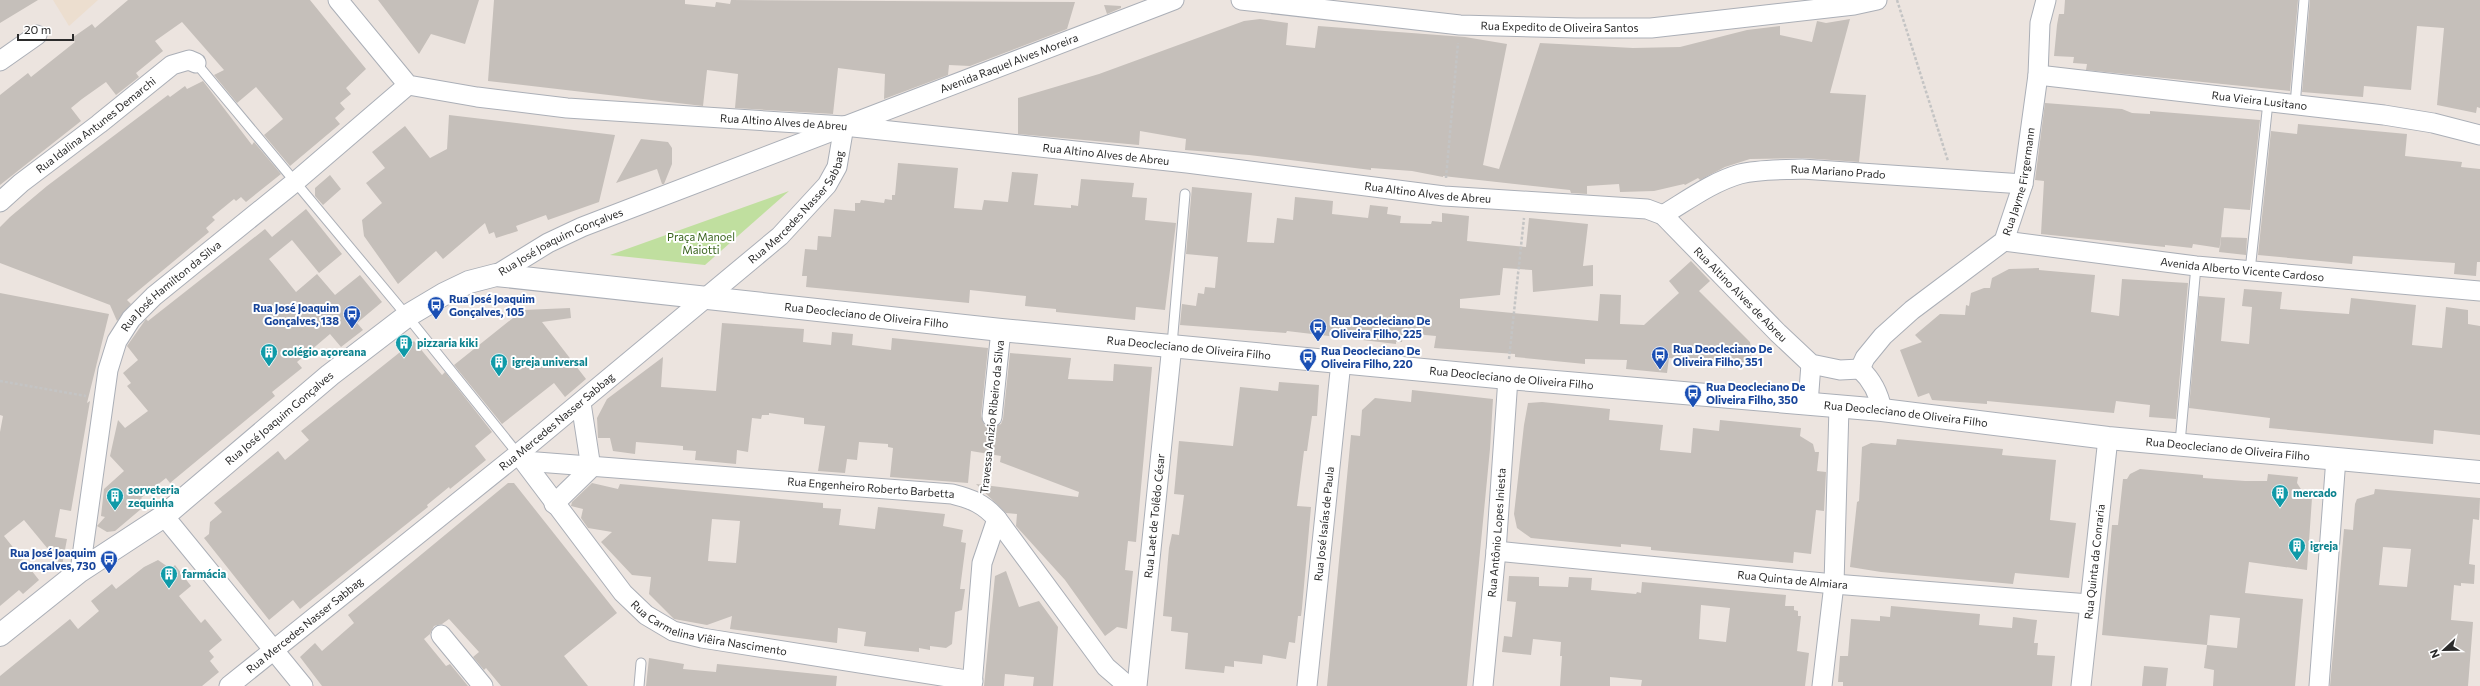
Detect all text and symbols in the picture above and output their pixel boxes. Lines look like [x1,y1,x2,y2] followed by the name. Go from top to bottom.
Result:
[18,16,73,42] scale bar
[1480,19,1639,34] street label: Rua Expedito de Oliveira Santos
[24,22,51,36] text: 20 m
[938,30,1080,95] street label: Avenida Raquel Alves Moreira
[33,74,158,175] street label: Rua Idalina Antunes Demarchi
[2211,88,2308,112] street label: Rua Vieira Lusitano
[720,111,848,132] street label: Rua Altino Alves de Abreu
[1999,127,2037,237] street label: Rua Jayme Firgermann
[1042,140,1170,167] street label: Rua Altino Alves de Abreu
[745,149,846,266] street label: Rua Mercedes Nasser Sabbag
[1790,162,1887,181] street label: Rua Mariano Prado
[1364,179,1492,205] street label: Rua Altino Alves de Abreu
[496,205,625,278] street label: Rua José Joaquim Gonçalves
[667,230,735,256] park label: Praça Manoel Maiotti
[118,238,223,334] street label: Rua José Hamilton da Silva
[1692,244,1790,344] street label: Rua Altino Alves de Abreu
[2160,254,2325,283] street label: Avenida Alberto Vicente Cardoso
[449,292,535,318] place label: Rua José Joaquim Gonçalves, 105
[426,295,446,320] bus stop icon: Rua José Joaquim Gonçalves, 105
[784,299,950,330] street label: Rua Deocleciano de Oliveira Filho
[253,301,339,327] place label: Rua José Joaquim Gonçalves, 138
[342,304,362,329] bus stop icon: Rua José Joaquim Gonçalves, 138
[1331,314,1430,340] place label: Rua Deocleciano De Oliveira Filho, 225
[1308,317,1328,342] bus stop icon: Rua Deocleciano De Oliveira Filho, 225
[394,333,414,358] building icon: pizzaria kiki
[1106,333,1272,362] street label: Rua Deocleciano de Oliveira Filho
[417,336,478,349] place label: pizzaria kiki
[977,339,1006,495] street label: Travessa Anizio Ribeiro da Silva
[259,342,279,367] building icon: colégio açoreana
[1673,342,1772,368] place label: Rua Deocleciano De Oliveira Filho, 351
[1321,344,1420,370] place label: Rua Deocleciano De Oliveira Filho, 220
[282,345,367,358] place label: colégio açoreana
[1650,345,1670,370] bus stop icon: Rua Deocleciano De Oliveira Filho, 351
[1298,347,1318,372] bus stop icon: Rua Deocleciano De Oliveira Filho, 220
[489,352,509,377] building icon: igreja universal
[512,355,588,368] place label: igreja universal
[1429,364,1595,391] street label: Rua Deocleciano de Oliveira Filho
[222,368,336,467] street label: Rua José Joaquim Gonçalves
[496,370,617,473] street label: Rua Mercedes Nasser Sabbag
[1706,380,1805,406] place label: Rua Deocleciano De Oliveira Filho, 350
[1683,383,1703,408] bus stop icon: Rua Deocleciano De Oliveira Filho, 350
[1823,398,1989,429] street label: Rua Deocleciano de Oliveira Filho
[2145,434,2311,462] street label: Rua Deocleciano de Oliveira Filho
[1141,452,1167,579] street label: Rua Laet de Tolêdo César
[1311,466,1336,582] street label: Rua José Isaías de Paula
[1485,467,1508,598] street label: Rua Antônio Lopes Iniesta
[787,474,955,500] street label: Rua Engenheiro Roberto Barbetta
[128,483,180,509] place label: sorveteria zequinha
[2270,483,2290,508] building icon: mercado
[105,486,125,511] building icon: sorveteria zequinha
[2293,486,2337,499] place label: mercado
[2081,503,2107,620] street label: Rua Quinta da Conraria
[2287,536,2307,561] building icon: igreja
[2310,539,2338,552] place label: igreja
[10,546,96,572] place label: Rua José Joaquim Gonçalves, 730
[99,549,119,574] bus stop icon: Rua José Joaquim Gonçalves, 730
[159,564,179,589] building icon: farmácia
[182,567,226,580] place label: farmácia
[1737,568,1848,591] street label: Rua Quinta de Almiara
[243,574,365,676] street label: Rua Mercedes Nasser Sabbag
[629,597,788,657] street label: Rua Carmelina Viêira Nascimento
[2424,630,2464,670] north arrow
[2427,648,2442,660] text: N

